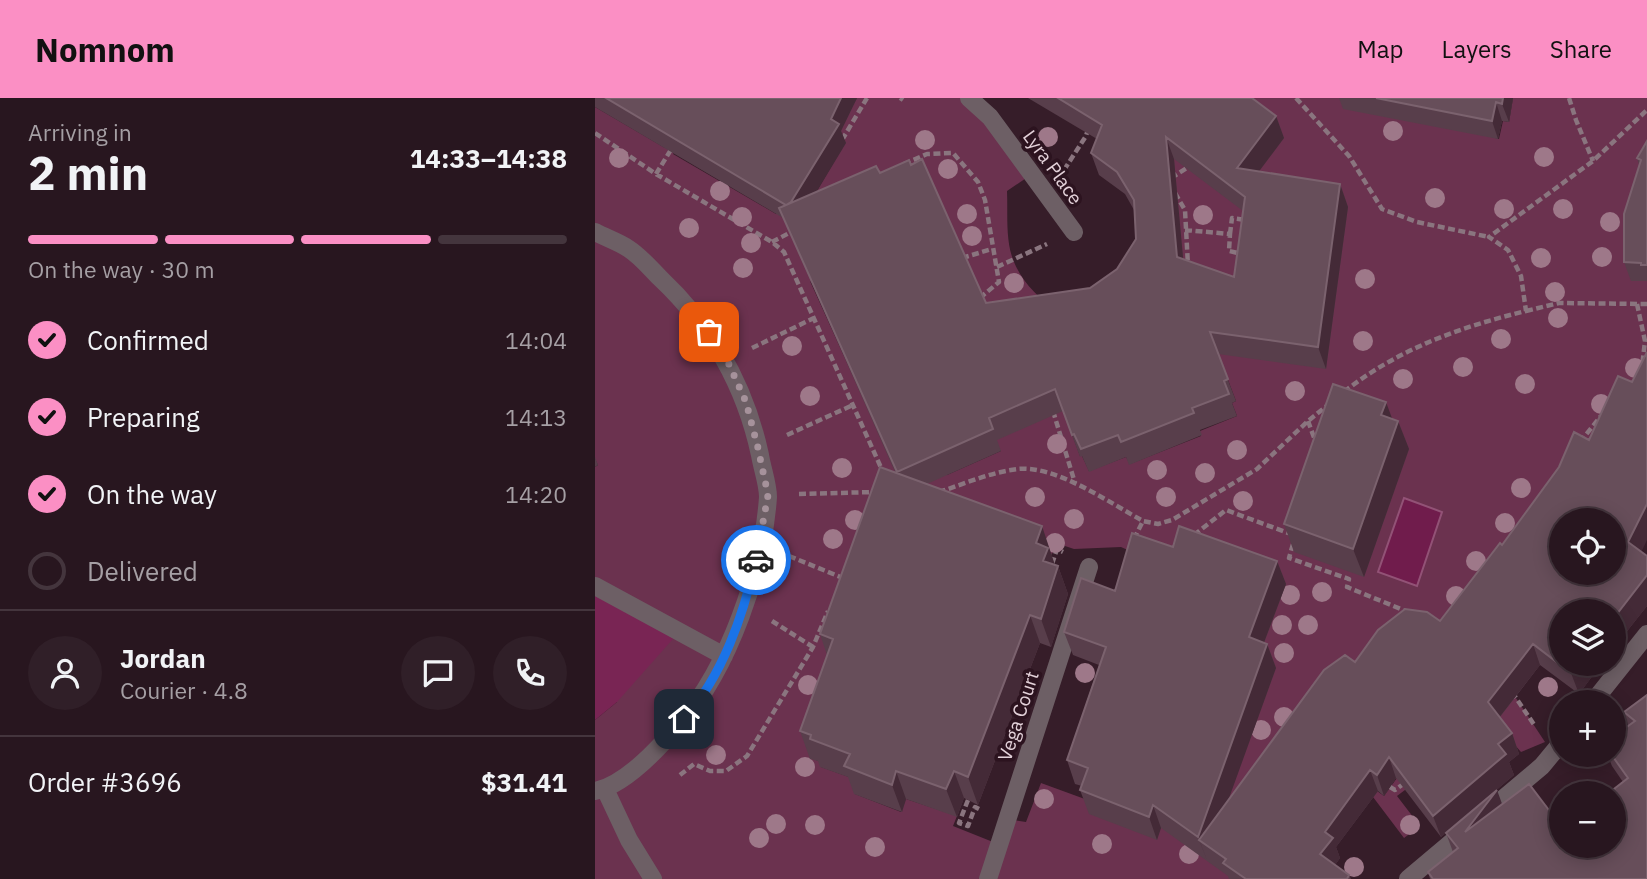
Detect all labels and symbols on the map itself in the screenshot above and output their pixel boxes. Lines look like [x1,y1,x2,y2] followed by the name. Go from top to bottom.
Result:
[1018,125,1088,209] street label: Lyra Place
[679,302,739,362] pin
[721,525,791,595] courier
[992,668,1044,764] street label: Vega Court
[654,689,714,749] pin

